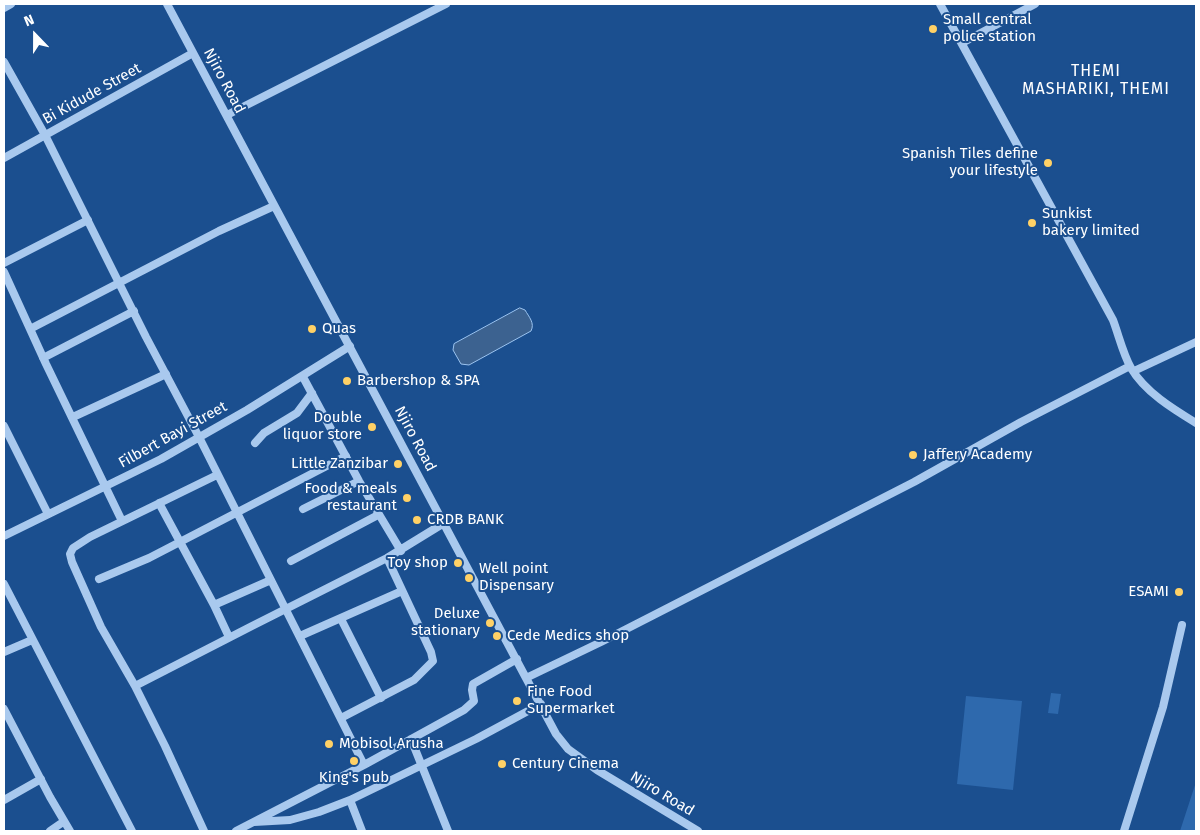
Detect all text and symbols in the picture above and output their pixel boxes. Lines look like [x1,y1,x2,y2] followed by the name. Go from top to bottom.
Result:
[10,10,60,60] north arrow
[22,11,37,30] text: N
[943,11,1036,46] place label: Small central police station
[927,23,939,35] marker: Small central police station
[199,45,249,117] street label: Njiro Road
[40,59,144,129] street label: Bi Kidude Street
[1020,62,1172,100] district label: THEMI MASHARIKI, THEMI
[902,145,1038,180] place label: Spanish Tiles define your lifestyle
[1042,157,1054,169] marker: Spanish Tiles define your lifestyle
[1042,205,1140,240] place label: Sunkist bakery limited
[1026,217,1038,229] marker: Sunkist bakery limited
[322,320,356,338] place label: Quas
[306,323,318,335] marker: Quas
[357,372,480,390] place label: Barbershop & SPA
[341,375,353,387] marker: Barbershop & SPA
[116,398,230,472] street label: Filbert Bayi Street
[390,403,440,475] street label: Njiro Road
[283,409,362,444] place label: Double liquor store
[366,421,378,433] marker: Double liquor store
[923,446,1032,464] place label: Jaffery Academy
[907,449,919,461] marker: Jaffery Academy
[291,455,388,473] place label: Little Zanzibar
[392,458,404,470] marker: Little Zanzibar
[304,480,397,515] place label: Food & meals restaurant
[401,492,413,504] marker: Food & meals restaurant
[427,511,504,529] place label: CRDB BANK
[411,514,423,526] marker: CRDB BANK
[388,554,448,572] place label: Toy shop
[452,557,464,569] marker: Toy shop
[479,560,554,595] place label: Well point Dispensary
[463,572,475,584] marker: Well point Dispensary
[1128,583,1169,601] place label: ESAMI
[1173,586,1185,598] marker: ESAMI
[411,605,480,640] place label: Deluxe stationary
[484,617,496,629] marker: Deluxe stationary
[507,627,629,645] place label: Cede Medics shop
[491,630,503,642] marker: Cede Medics shop
[527,683,615,718] place label: Fine Food Supermarket
[511,695,523,707] marker: Fine Food Supermarket
[339,735,444,753] place label: Mobisol Arusha
[323,738,335,750] marker: Mobisol Arusha
[348,755,360,767] marker: King's pub
[512,755,619,773] place label: Century Cinema
[496,758,508,770] marker: Century Cinema
[627,768,697,820] street label: Njiro Road
[319,769,389,787] place label: King's pub

